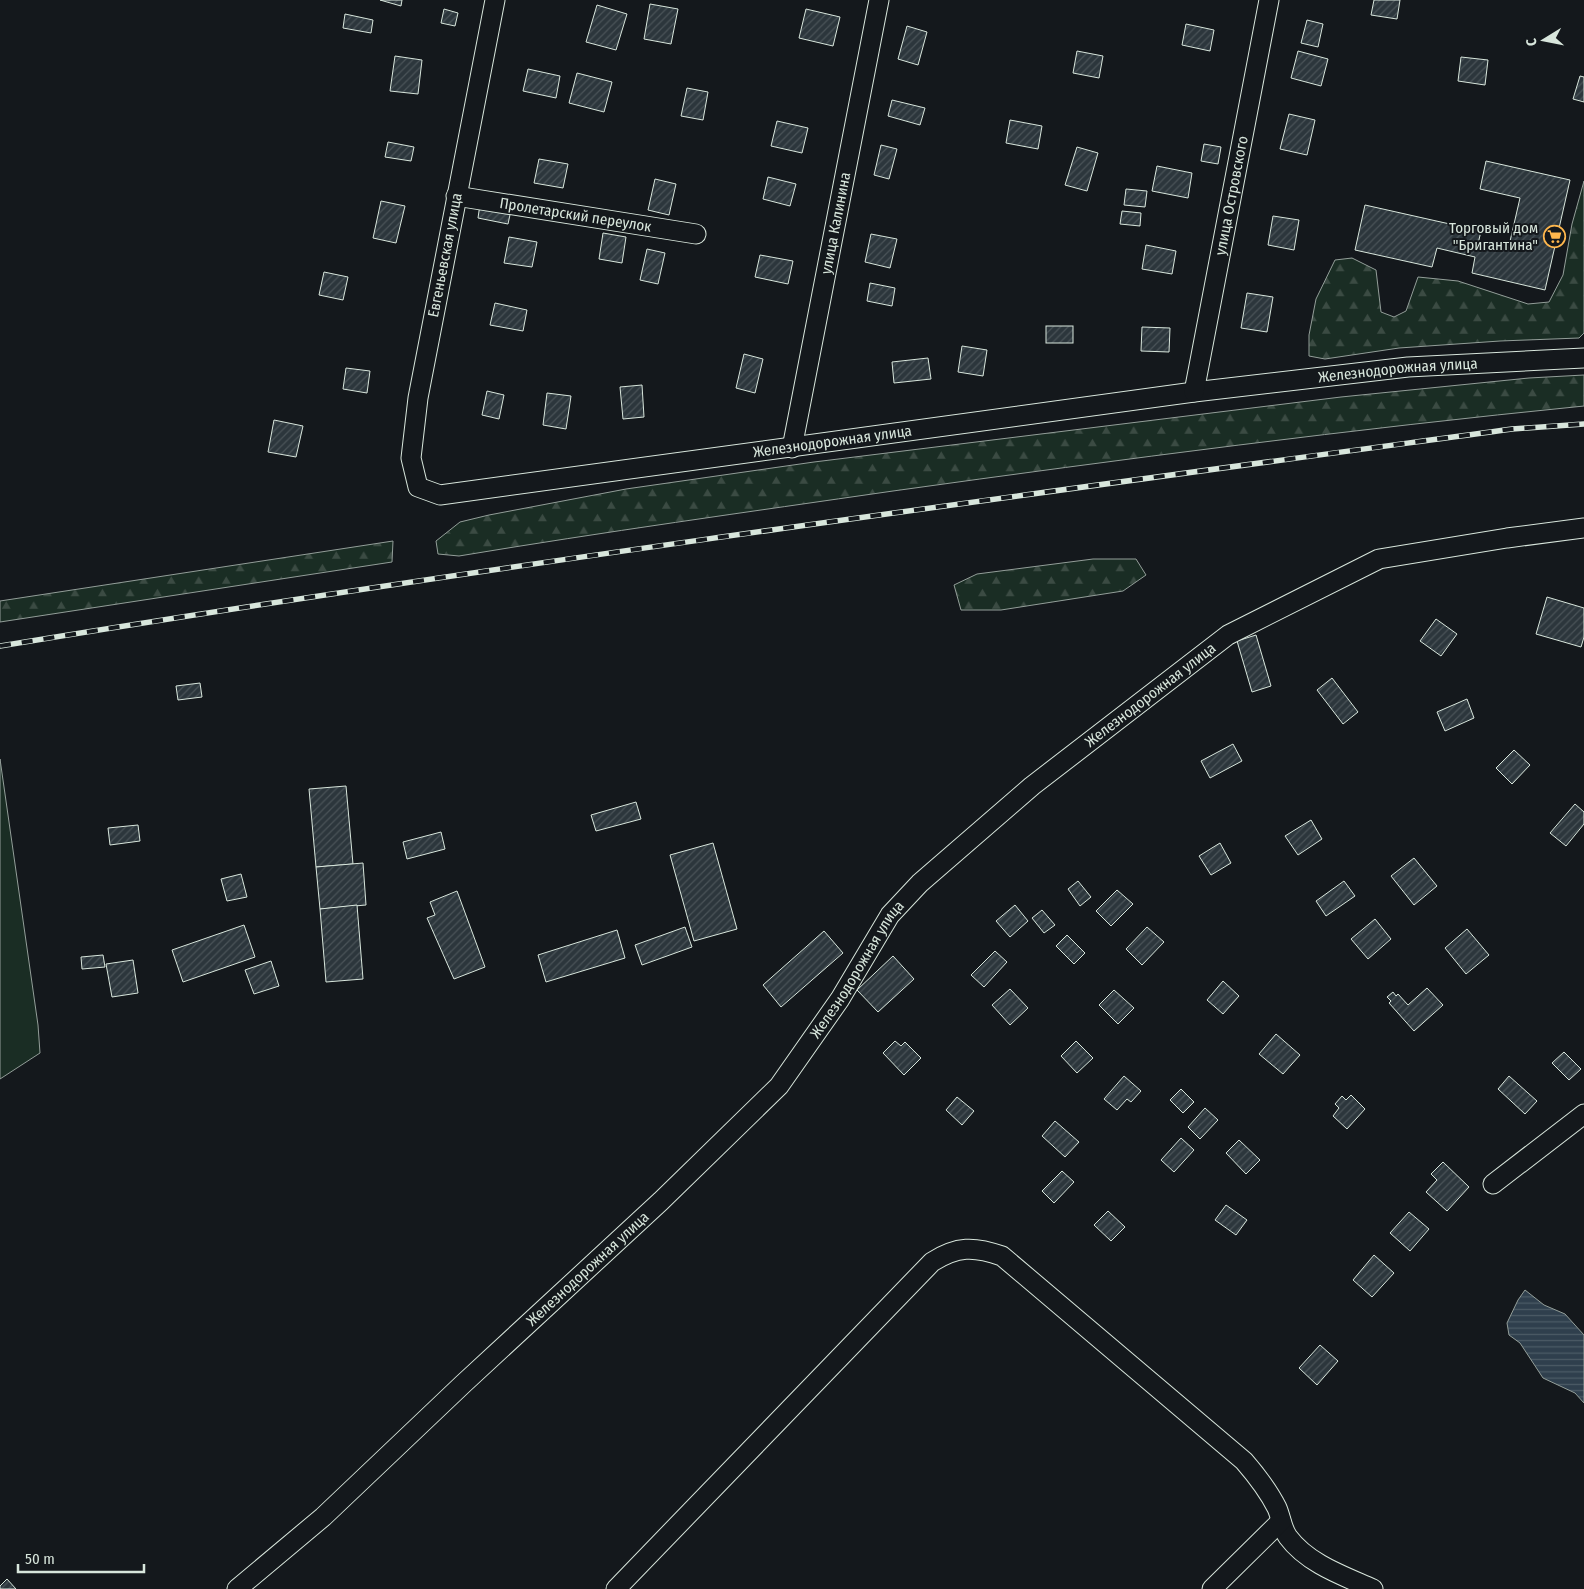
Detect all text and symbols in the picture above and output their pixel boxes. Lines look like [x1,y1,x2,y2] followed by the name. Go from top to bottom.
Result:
[1519,15,1569,65] north arrow
[1523,36,1541,47] text: С
[1211,134,1252,257] street label: улица Островского
[817,171,854,276] street label: улица Калинина
[424,191,466,319] street label: Евгеньевская улица
[498,194,653,236] street label: Пролетарский переулок
[1449,219,1538,254] place label: Торговый дом "Бригантина"
[1542,225,1566,249] supermarket icon: Торговый дом "Бригантина"
[1317,354,1478,386] street label: Железнодорожная улица
[752,422,913,461] street label: Железнодорожная улица
[1081,639,1219,751] street label: Железнодорожная улица
[806,897,908,1042] street label: Железнодорожная улица
[523,1208,653,1330] street label: Железнодорожная улица
[18,1542,144,1574] scale bar
[25,1550,55,1568] text: 50 m

